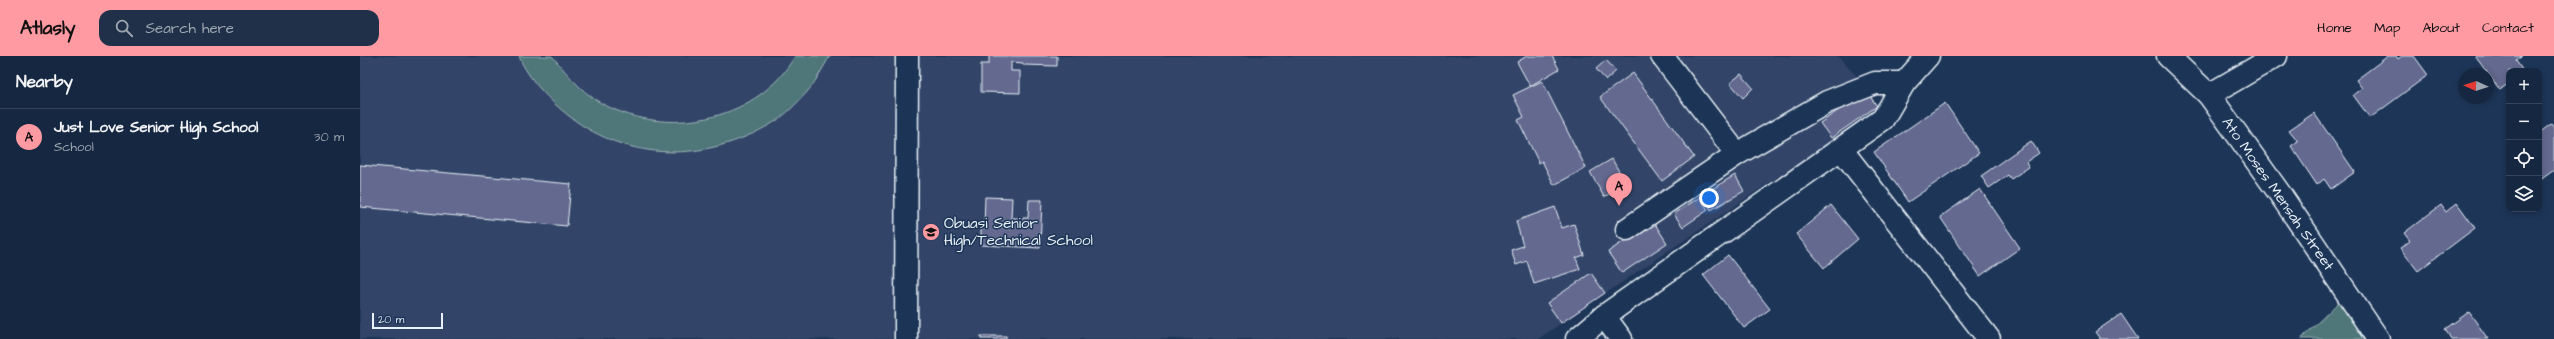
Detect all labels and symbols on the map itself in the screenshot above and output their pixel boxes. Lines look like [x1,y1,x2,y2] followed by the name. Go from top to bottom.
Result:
[2458,68,2494,104] north arrow
[2217,113,2339,275] street label: Ato Moses Mensah Street
[1606,173,1632,206] pin: A
[1699,188,1719,208] your location
[944,213,1093,252] place label: Obuasi Senior High/Technical School
[921,222,941,242] school or university icon: Obuasi Senior High/Technical School
[372,311,443,330] scale bar

